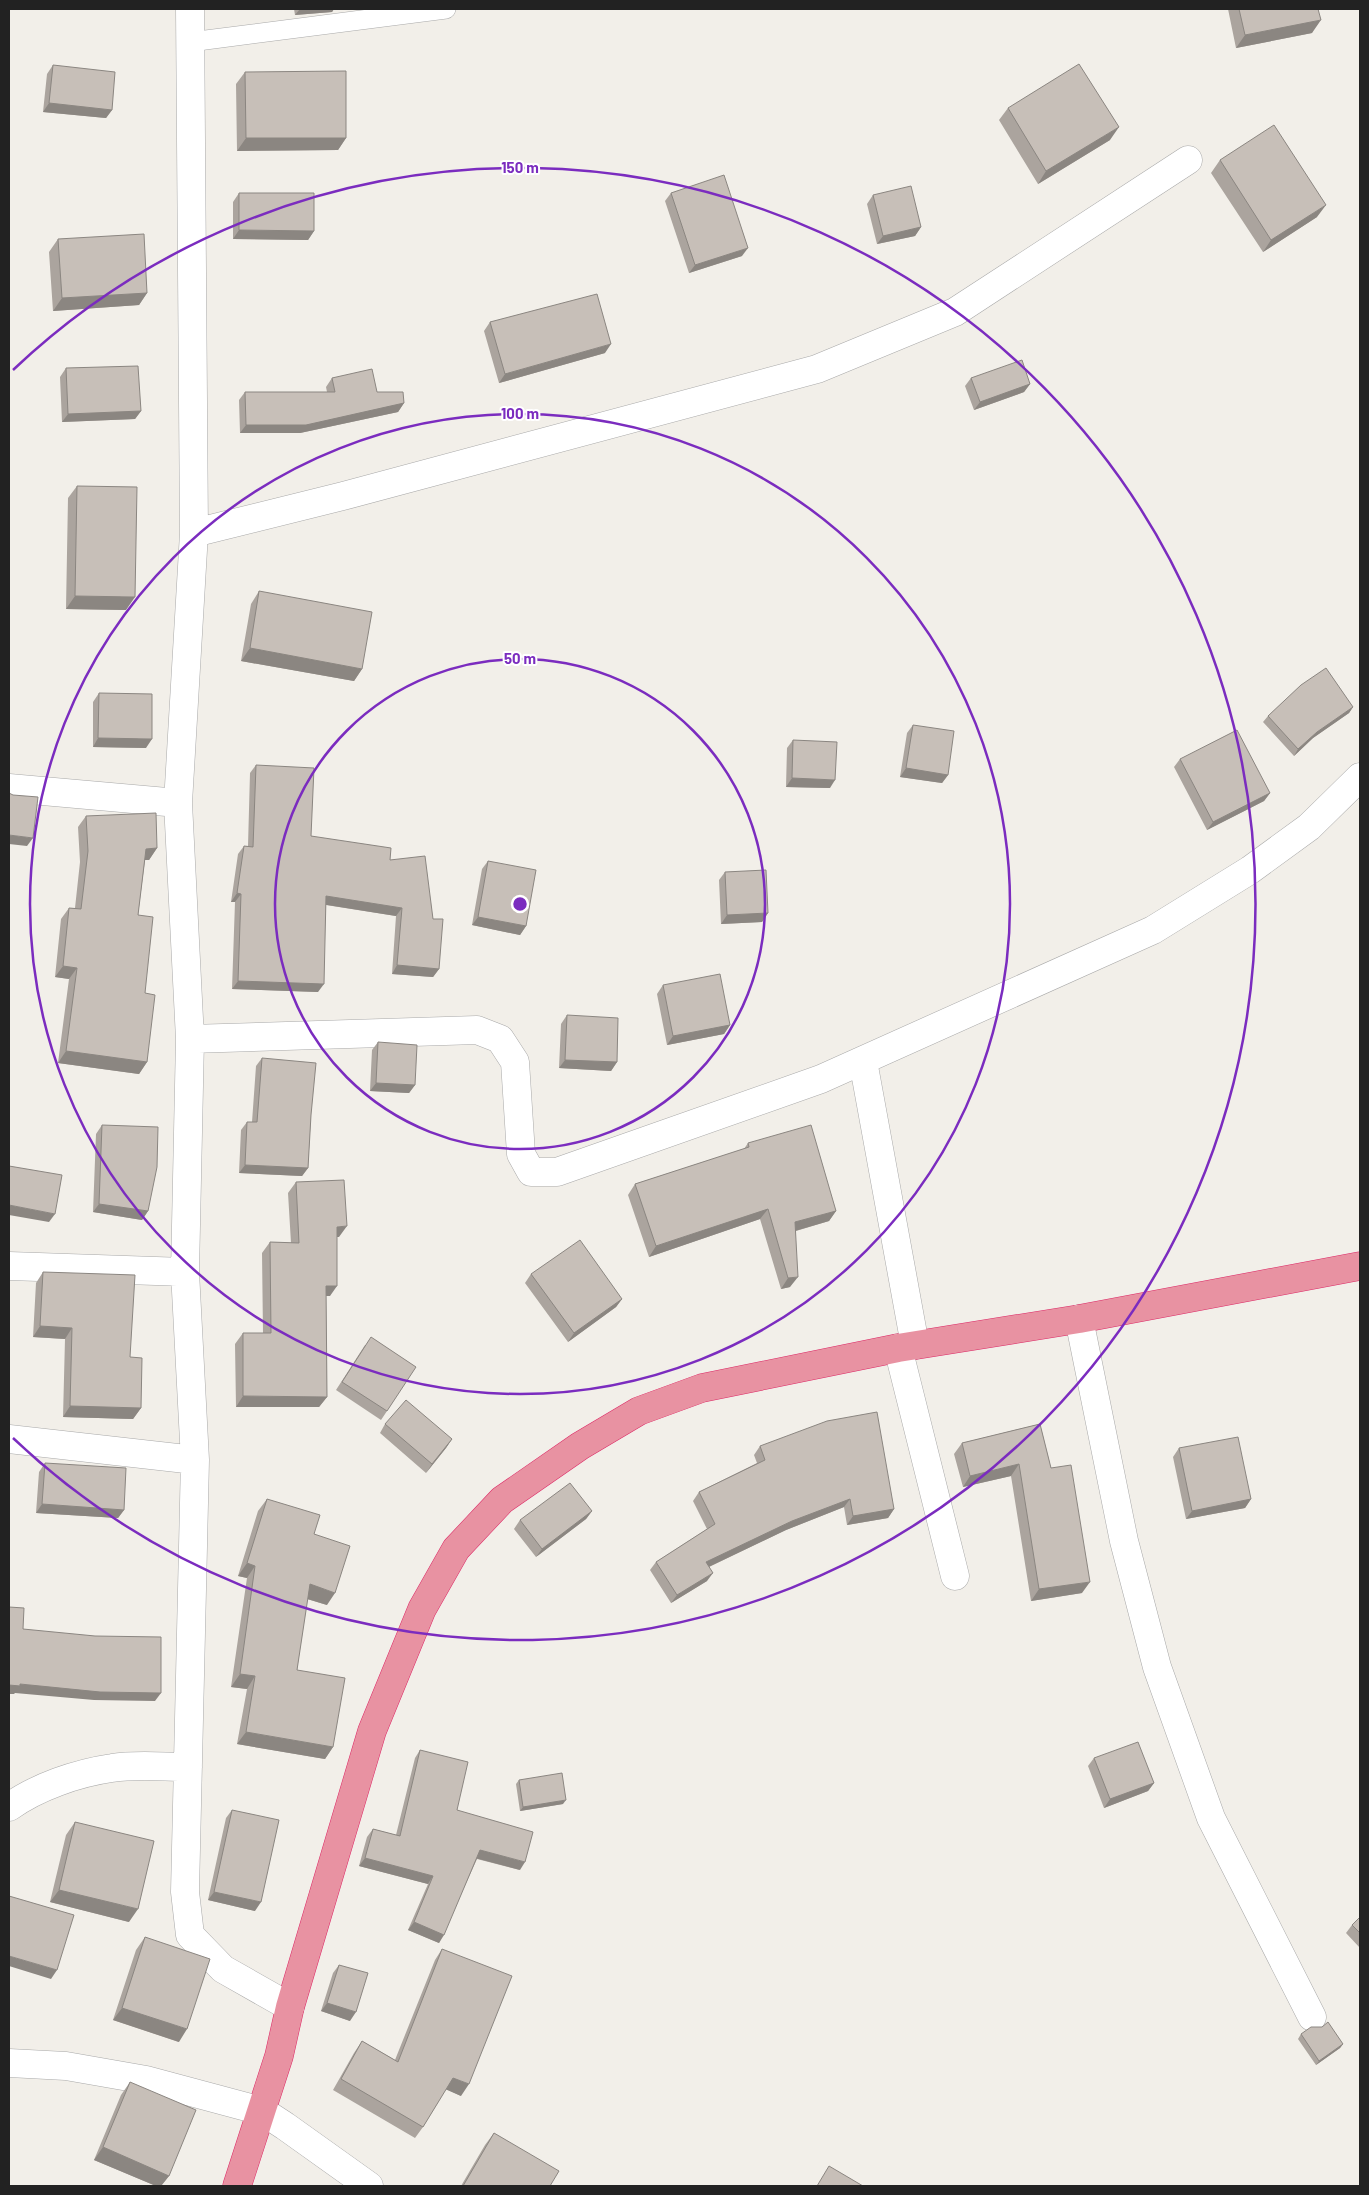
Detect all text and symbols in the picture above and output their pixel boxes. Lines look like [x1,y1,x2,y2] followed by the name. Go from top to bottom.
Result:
[501,158,539,176] text: 150 m
[501,404,539,422] text: 100 m
[504,649,536,667] text: 50 m
[511,895,529,913] centre of rings

